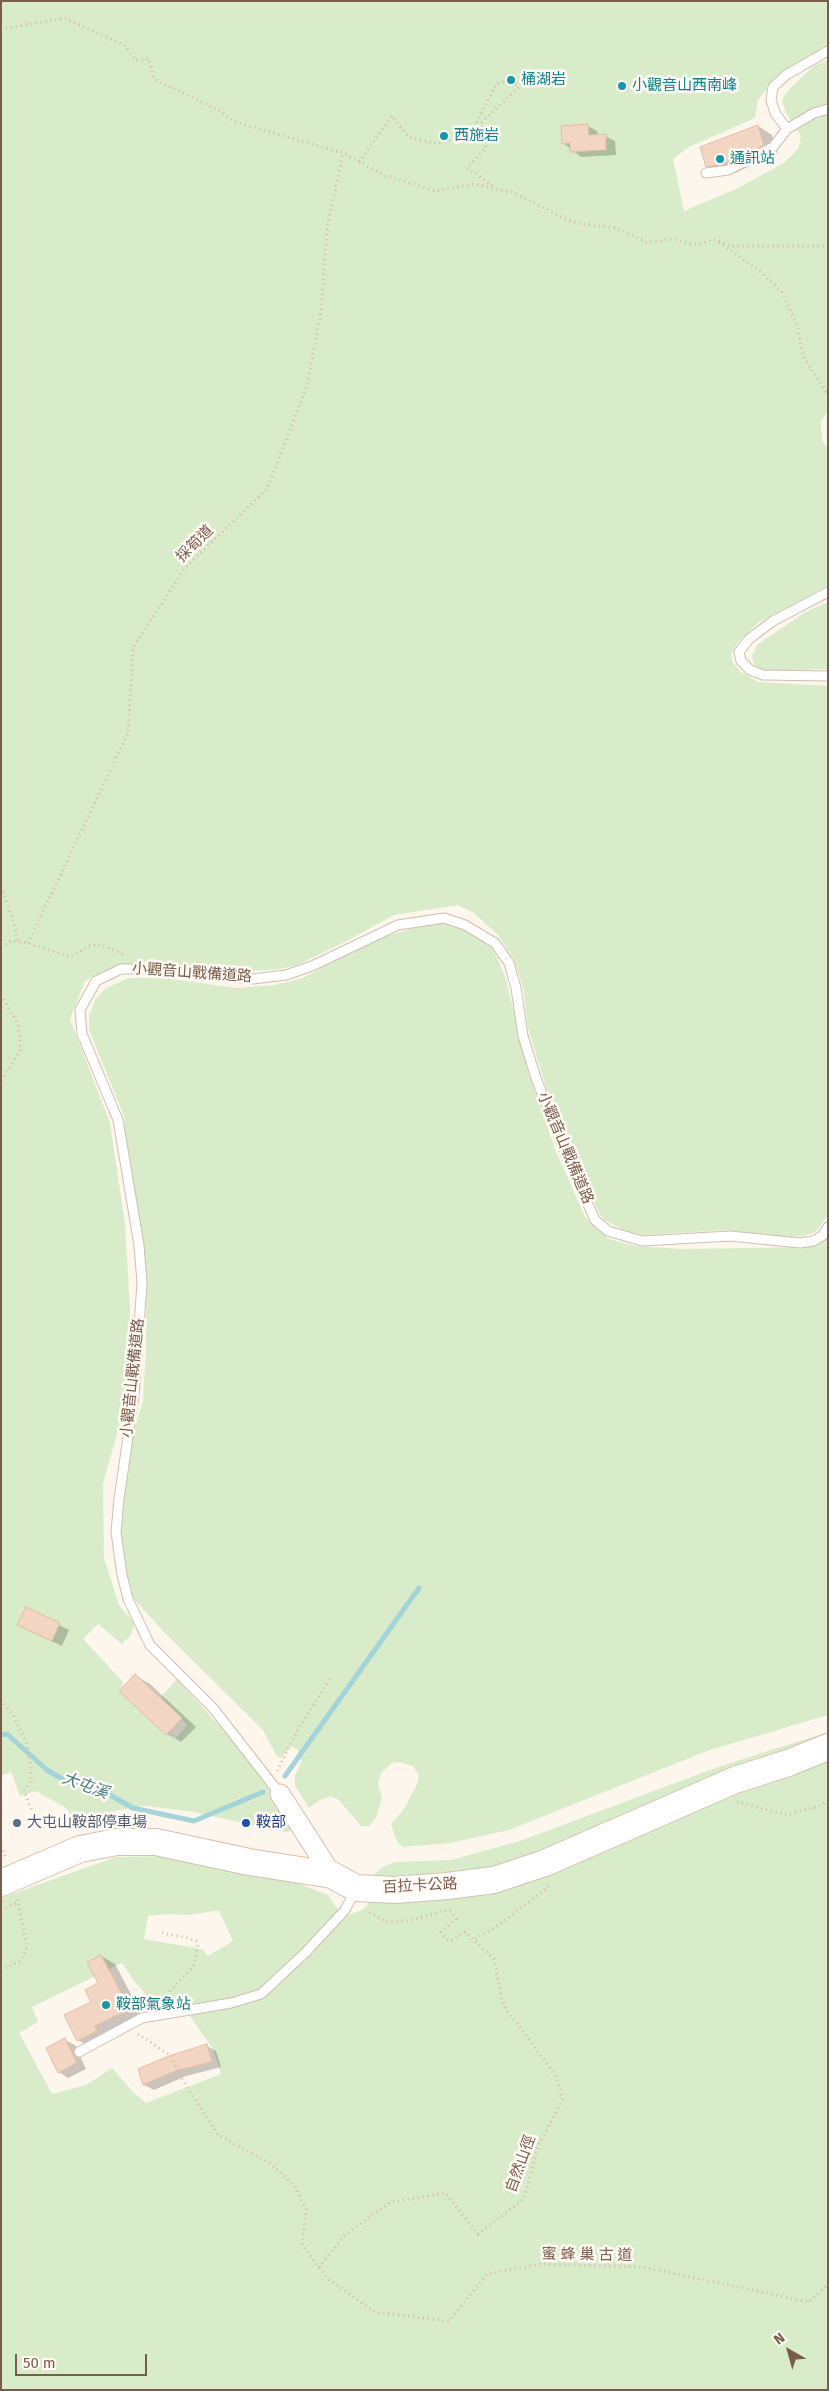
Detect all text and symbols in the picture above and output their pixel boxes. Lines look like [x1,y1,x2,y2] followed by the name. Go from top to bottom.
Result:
[521,71,566,89] place label: 桶湖岩
[505,74,517,86] marker: 桶湖岩
[632,77,737,95] place label: 小觀音山西南峰
[616,80,628,92] marker: 小觀音山西南峰
[454,127,499,145] place label: 西施岩
[438,130,450,142] marker: 西施岩
[730,150,775,168] place label: 通訊站
[714,153,726,165] marker: 通訊站
[173,522,217,566] street label: 採筍道
[132,960,252,986] street label: 小觀音山戰備道路
[533,1089,597,1207] street label: 小觀音山戰備道路
[118,1317,148,1439] street label: 小觀音山戰備道路
[59,1769,111,1803] water label: 大屯溪
[27,1814,147,1832] place label: 大屯山鞍部停車場
[256,1814,286,1832] place label: 鞍部
[11,1817,23,1829] marker: 大屯山鞍部停車場
[240,1817,252,1829] marker: 鞍部
[382,1875,458,1897] street label: 百拉卡公路
[116,1996,191,2014] place label: 鞍部氣象站
[100,1999,112,2011] marker: 鞍部氣象站
[502,2133,540,2195] street label: 自然山徑
[541,2245,633,2265] street label: 蜜 蜂 巢 古 道
[764,2326,814,2376] north arrow
[771,2329,788,2348] text: N
[18,2344,150,2376] scale bar
[23,2354,56,2372] text: 50 m

